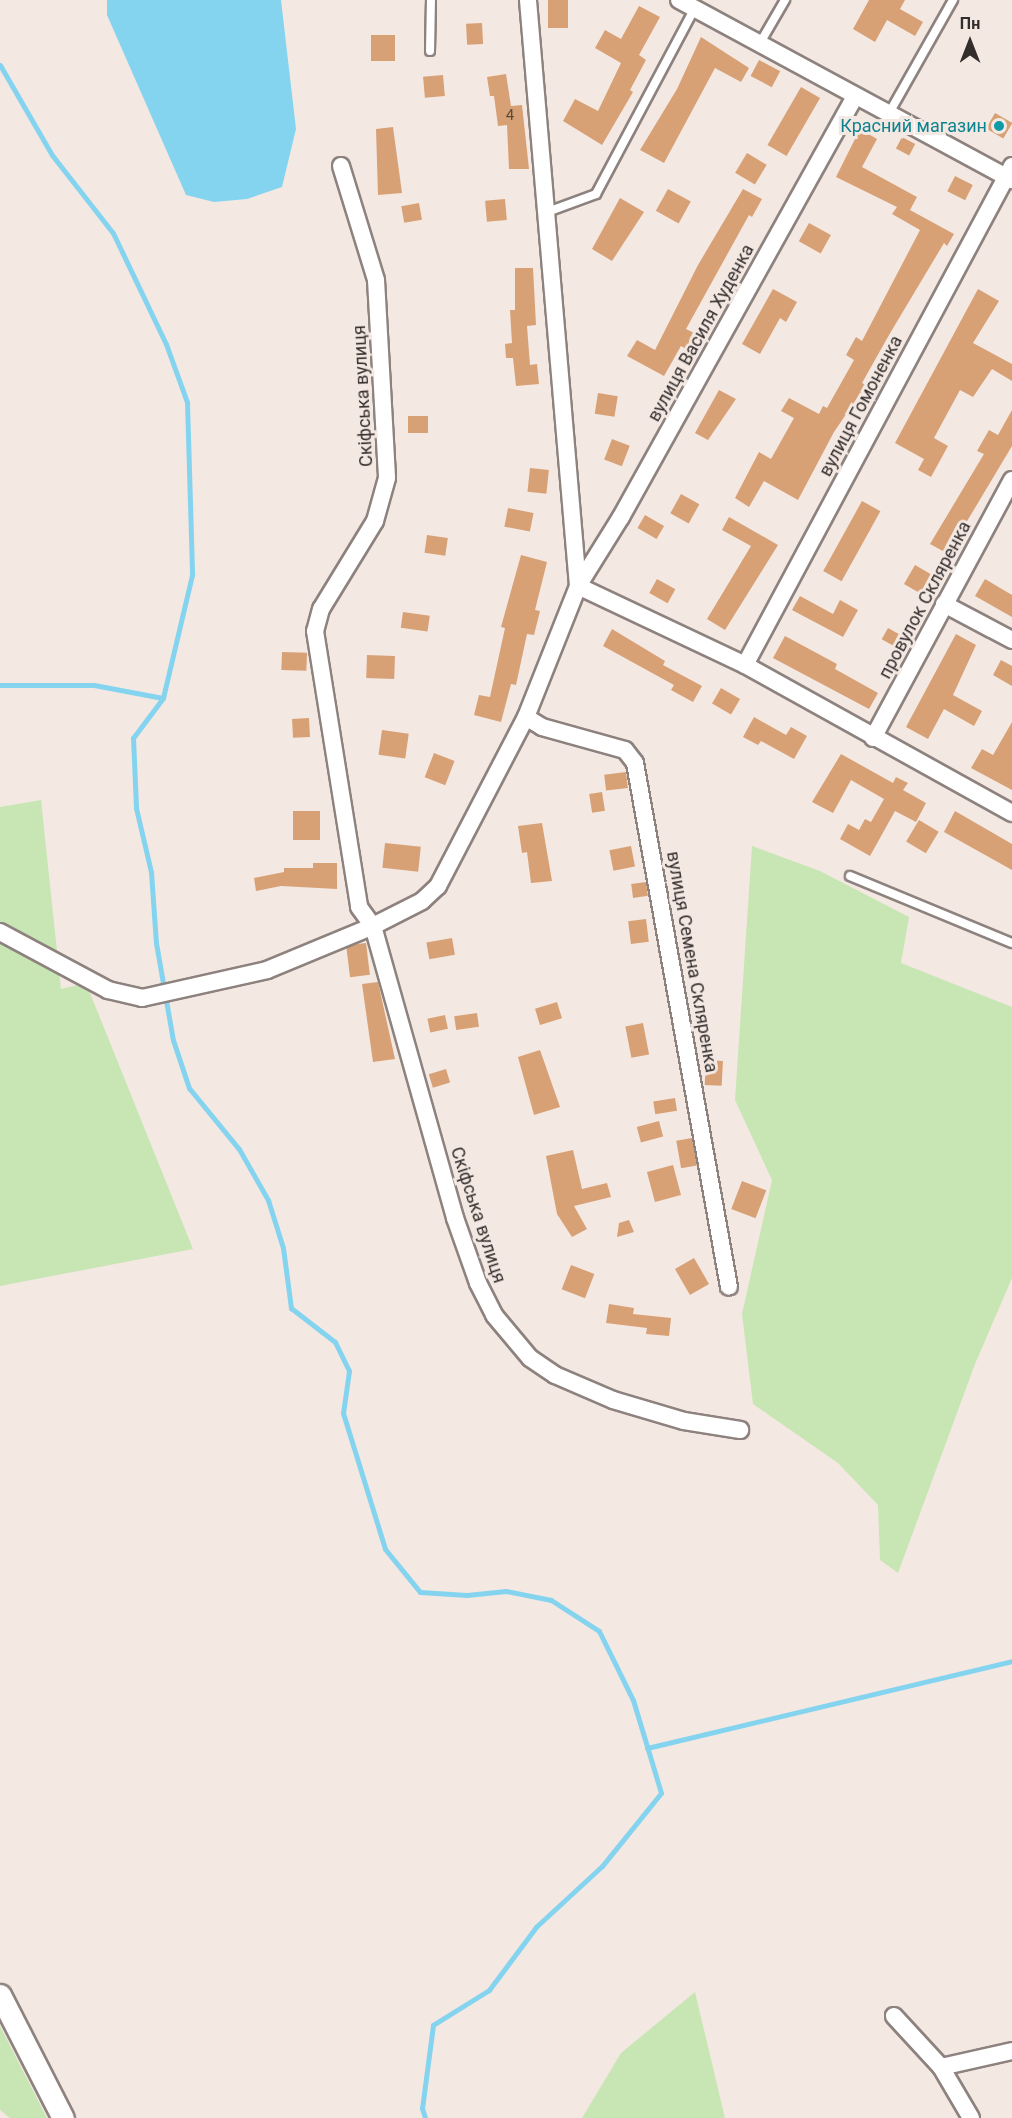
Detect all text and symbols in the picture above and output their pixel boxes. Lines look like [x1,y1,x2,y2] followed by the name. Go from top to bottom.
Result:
[940,12,1000,72] north arrow
[960,14,980,33] text: Пн
[506,107,514,125] house number: 4
[840,115,987,137] place label: Красний магазин
[992,119,1006,133] marker: Красний магазин
[643,241,759,425] street label: вулиця Василя Худенка
[349,325,377,467] street label: Скіфська вулиця
[815,332,907,480] street label: вулиця Гомоненка
[874,518,976,682] street label: провулок Скляренка
[662,850,722,1074] street label: вулиця Семена Скляренка
[446,1144,510,1286] street label: Скіфська вулиця

